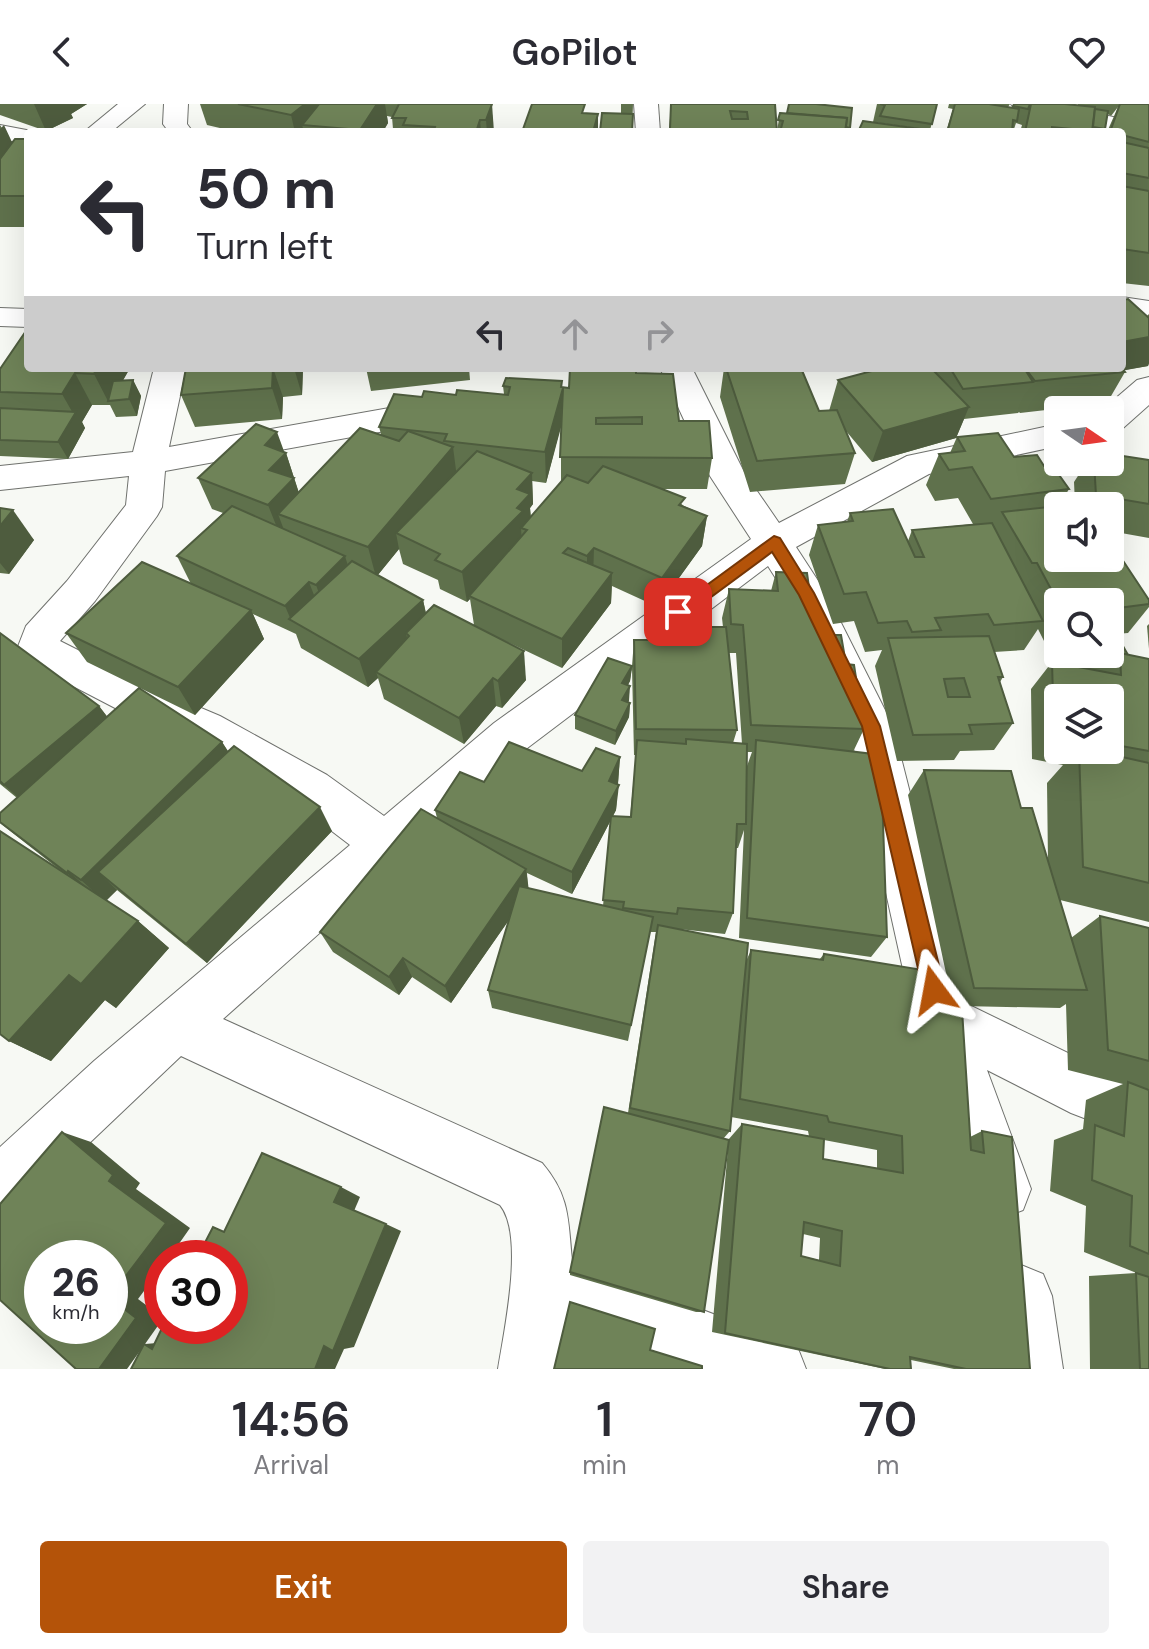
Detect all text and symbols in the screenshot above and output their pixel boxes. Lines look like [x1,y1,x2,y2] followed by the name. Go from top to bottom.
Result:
[511,29,638,76] text: GoPilot
[40,30,84,74] icon: back
[1065,30,1109,74] icon: heart
[196,152,336,225] text: 50 m
[64,160,168,264] icon: left
[196,223,333,270] text: Turn left
[469,312,513,356] icon: left
[553,312,597,356] icon: ahead
[637,312,681,356] icon: right
[1044,396,1124,476] north arrow
[1044,396,1124,764] map controls
[1044,492,1124,572] button: sound
[644,578,712,646] pin
[1044,588,1124,668] button: search
[656,590,700,634] icon: arrive
[1044,684,1124,764] button: layers
[892,948,976,1032] position arrow
[144,1240,248,1344] speed limit sign: 30
[52,1256,100,1308] text: 26
[52,1299,100,1325] text: km/h
[232,1388,351,1451] text: 14:56
[596,1388,613,1451] text: 1
[858,1388,917,1451] text: 70
[253,1448,329,1482] text: Arrival
[582,1448,627,1482] text: min
[876,1448,899,1482] text: m
[40,1541,567,1633] button: Exit
[583,1541,1109,1633] button: Share

